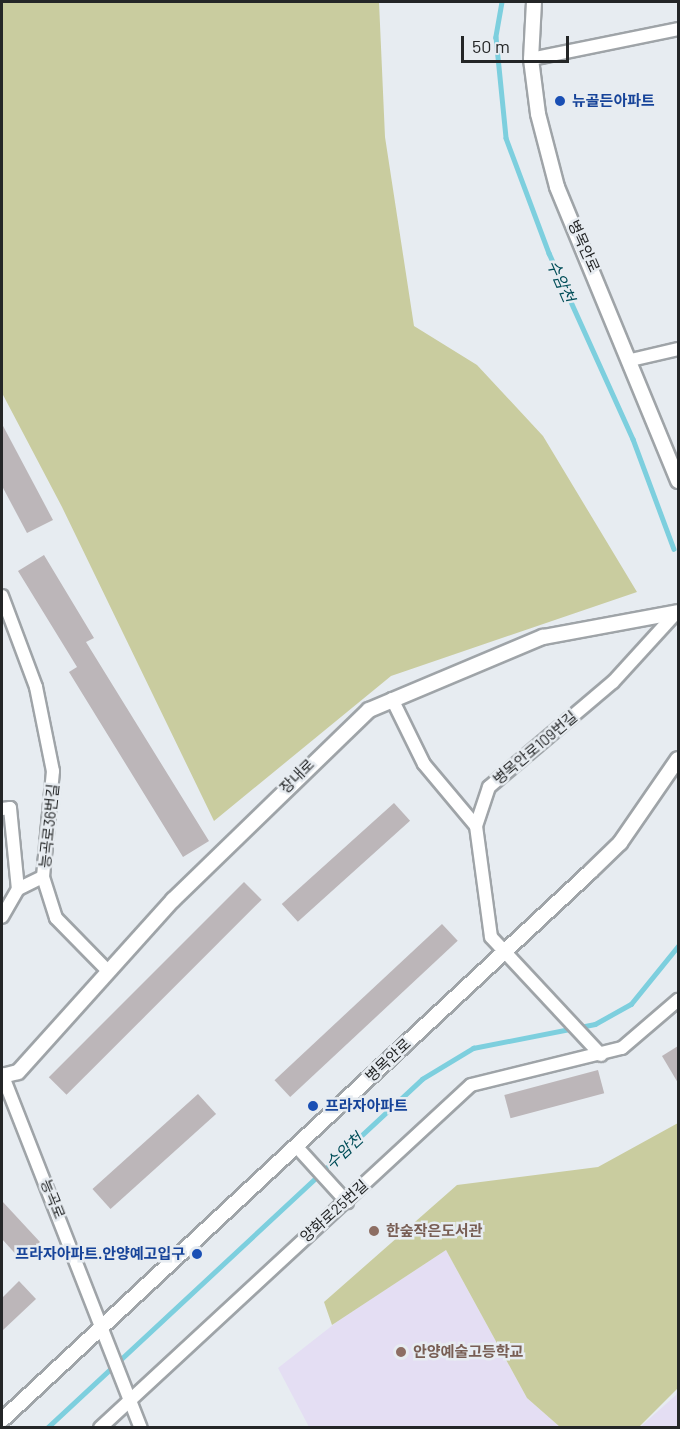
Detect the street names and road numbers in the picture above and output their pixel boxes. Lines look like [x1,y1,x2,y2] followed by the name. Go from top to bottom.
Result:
[565,217,603,275] street label: 병목안로
[489,708,581,788] street label: 병목안로109번길
[276,755,318,797] street label: 장내로
[36,783,62,869] street label: 능곡로36번길
[362,1035,414,1085] street label: 병목안로
[37,1176,69,1222] street label: 능곡로
[296,1176,372,1246] street label: 양화로25번길

